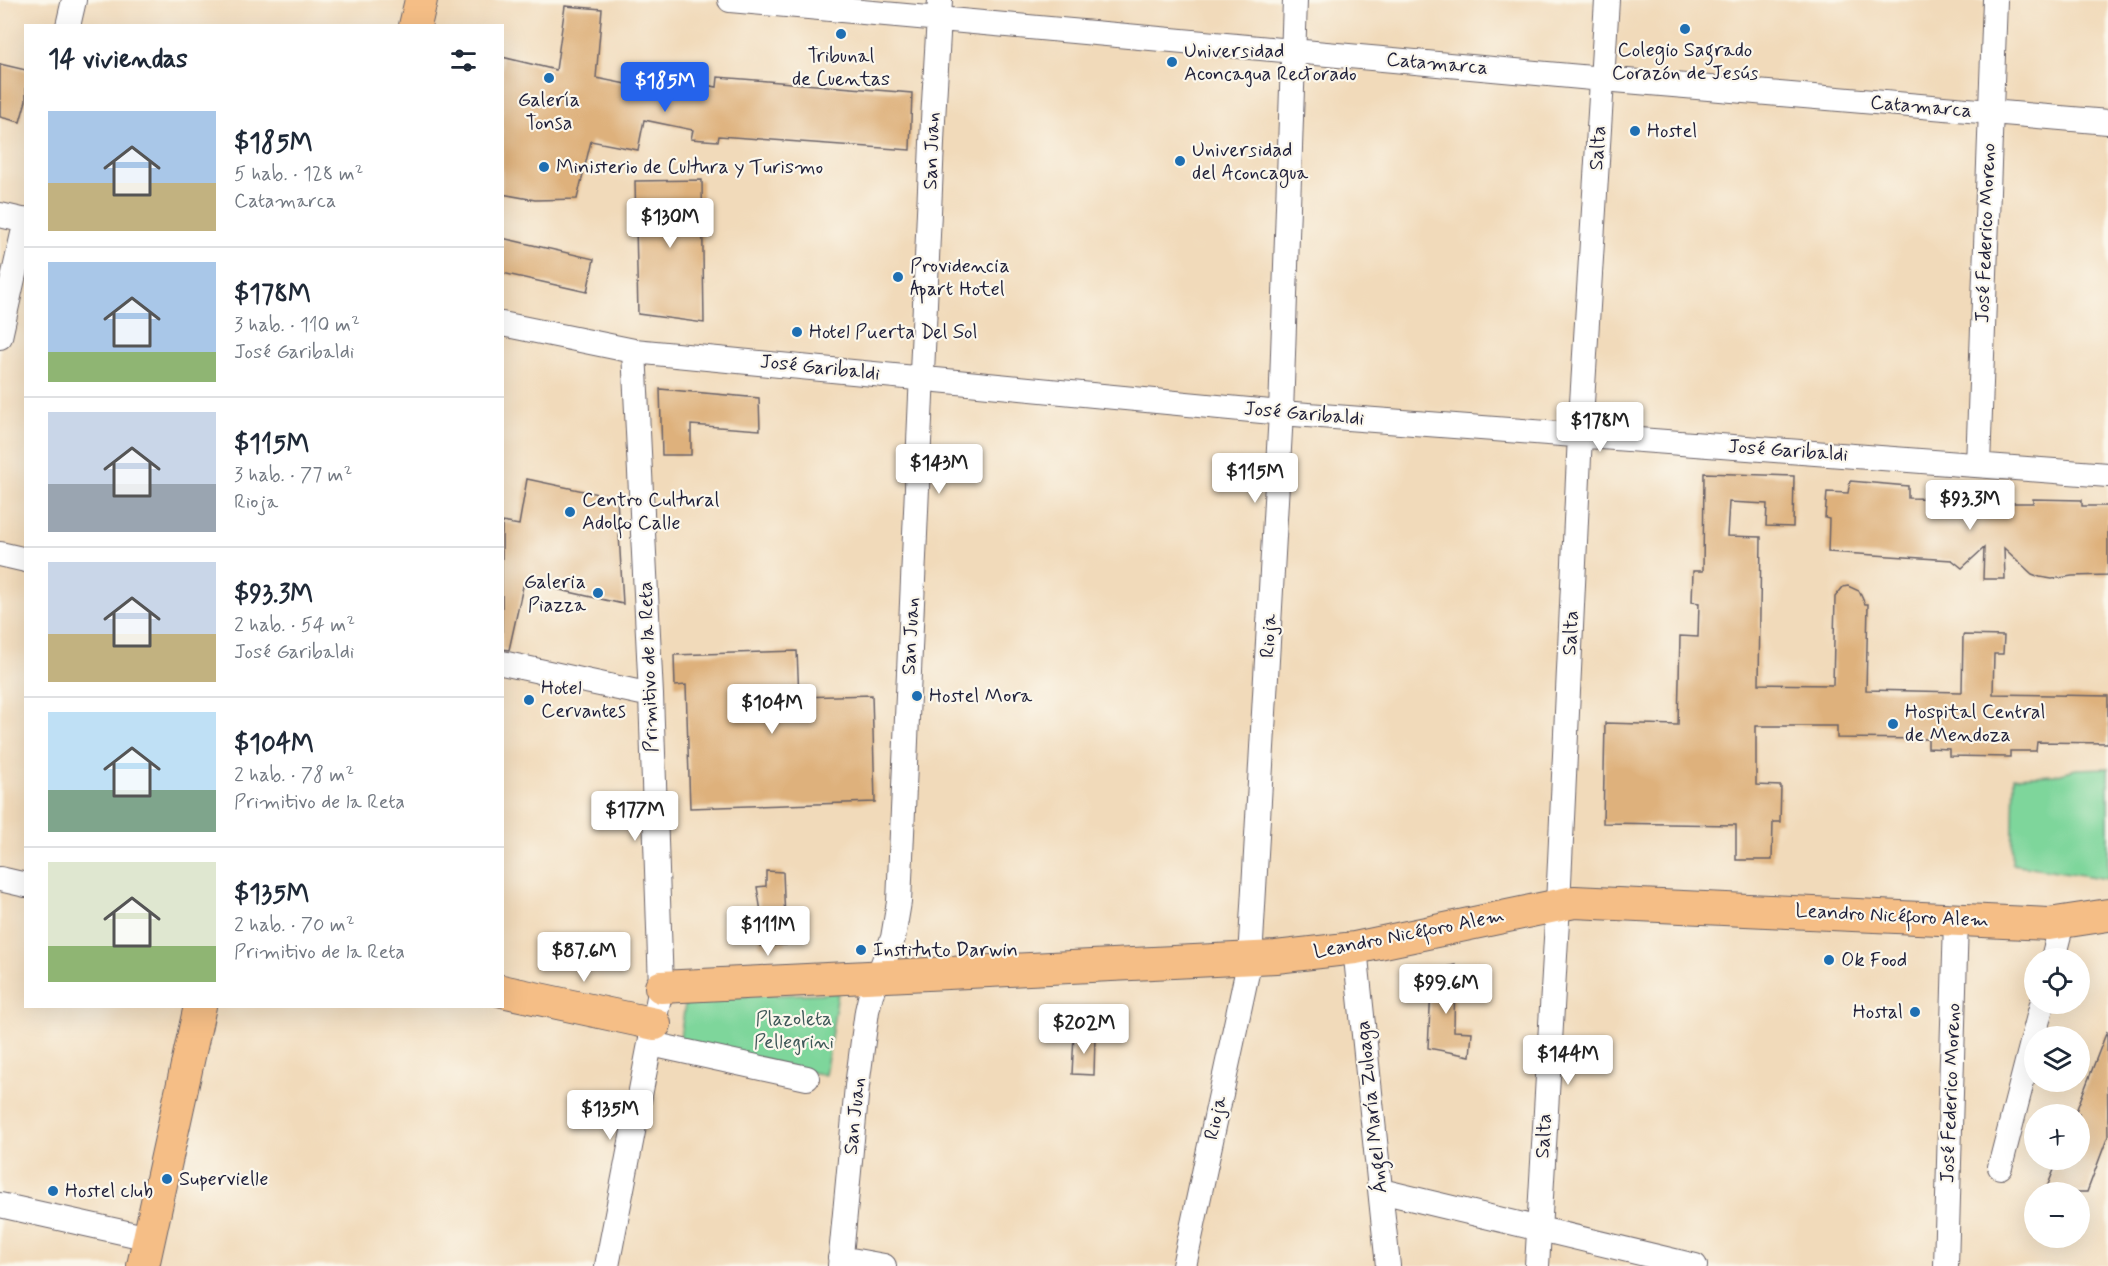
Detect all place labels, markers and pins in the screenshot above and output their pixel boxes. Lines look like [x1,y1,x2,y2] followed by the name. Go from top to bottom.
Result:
[1678,22,1692,36] marker: Colegio Sagrado Corazón de Jesús
[834,27,848,41] marker: Tribunal de Cuentas
[1612,37,1759,87] place label: Colegio Sagrado Corazón de Jesús
[1184,38,1357,88] place label: Universidad Aconcagua Rectorado
[792,43,890,93] place label: Tribunal de Cuentas
[1165,55,1179,69] marker: Universidad Aconcagua Rectorado
[623,62,707,113] pin: $185M
[542,71,556,85] marker: Galería Tonsa
[518,87,580,137] place label: Galería Tonsa
[1647,118,1697,145] place label: Hostel
[1628,124,1642,138] marker: Hostel
[1192,137,1309,188] place label: Universidad del Aconcagua
[556,154,823,181] place label: Ministerio de Cultura y Turismo
[1173,154,1187,168] marker: Universidad del Aconcagua
[537,160,551,174] marker: Ministerio de Cultura y Turismo
[628,198,712,249] pin: $130M
[910,253,1010,304] place label: Providencia Apart Hotel
[891,270,905,284] marker: Providencia Apart Hotel
[809,319,978,346] place label: Hotel Puerta Del Sol
[790,325,804,339] marker: Hotel Puerta Del Sol
[1558,402,1642,453] pin: $178M
[897,444,981,495] pin: $143M
[1213,453,1297,504] pin: $115M
[1921,480,2019,531] pin: $93.3M
[582,487,720,539] place label: Centro Cultural Adolfo Calle
[563,505,577,519] marker: Centro Cultural Adolfo Calle
[524,569,587,619] place label: Galeria Piazza
[591,586,605,600] marker: Galeria Piazza
[541,675,626,725] place label: Hotel Cervantes
[929,683,1033,710] place label: Hostel Mora
[730,684,814,735] pin: $104M
[910,689,924,703] marker: Hostel Mora
[522,693,536,707] marker: Hotel Cervantes
[1905,699,2045,749] place label: Hospital Central de Mendoza
[1886,717,1900,731] marker: Hospital Central de Mendoza
[593,791,677,842] pin: $177M
[726,906,810,957] pin: $111M
[535,932,633,983] pin: $87.6M
[873,937,1018,964] place label: Instituto Darwin
[854,943,868,957] marker: Instituto Darwin
[1841,947,1907,974] place label: Ok Food
[1822,953,1836,967] marker: Ok Food
[1397,964,1495,1015] pin: $99.6M
[1853,999,1903,1026] place label: Hostal
[1042,1004,1126,1055] pin: $202M
[1908,1005,1922,1019] marker: Hostal
[1526,1035,1610,1086] pin: $144M
[568,1090,652,1141] pin: $135M
[179,1166,268,1193] place label: Supervielle
[160,1172,174,1186] marker: Supervielle
[65,1178,153,1205] place label: Hostel club
[46,1184,60,1198] marker: Hostel club

